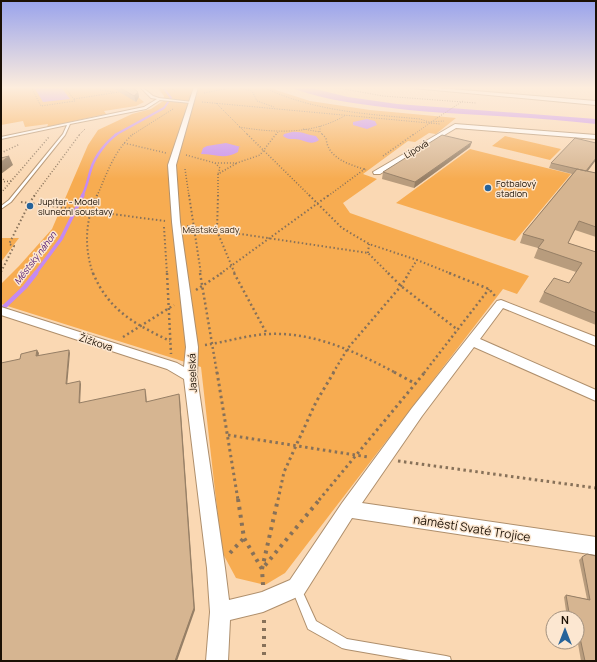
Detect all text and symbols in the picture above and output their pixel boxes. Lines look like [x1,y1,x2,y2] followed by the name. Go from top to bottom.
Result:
[401,137,431,161] street label: Lípová
[496,177,536,200] place label: Fotbalový stadion
[483,183,493,193] marker: Fotbalový stadion
[38,195,113,218] place label: Jupiter - Model slunecni soustavy
[25,201,35,211] marker: Jupiter - Model slunecni soustavy
[182,223,240,236] park label: Městské sady
[11,228,60,287] water label: Městský náhon
[77,330,115,354] street label: Žižkova
[184,353,200,393] street label: Jaselská
[412,510,532,546] street label: náměstí Svaté Trojice
[545,610,585,650] north arrow
[561,612,569,627] text: N

